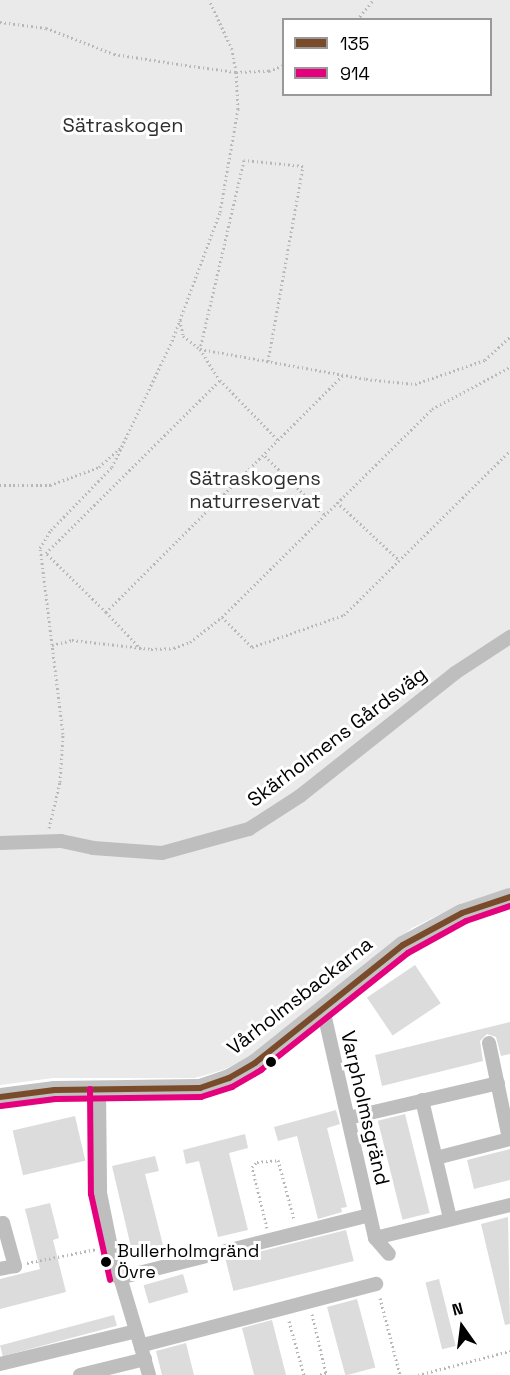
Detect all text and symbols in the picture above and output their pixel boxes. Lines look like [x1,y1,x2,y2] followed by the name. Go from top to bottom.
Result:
[282,18,492,96] legend
[340,32,369,55] text: 135
[340,62,370,85] text: 914
[62,113,184,137] park label: Sätraskogen
[189,467,321,514] park label: Sätraskogens naturreservat
[243,662,431,812] street label: Skärholmens Gårdsväg
[223,932,377,1060] street label: Vårholmsbackarna
[336,1029,394,1187] street label: Varpholmsgränd
[265,1056,277,1068] unlabelled marker
[117,1241,259,1284] place label: Bullerholmgränd Övre
[100,1256,112,1268] marker: Bullerholmgränd Övre
[432,1297,492,1357] north arrow
[450,1298,465,1321] text: N

